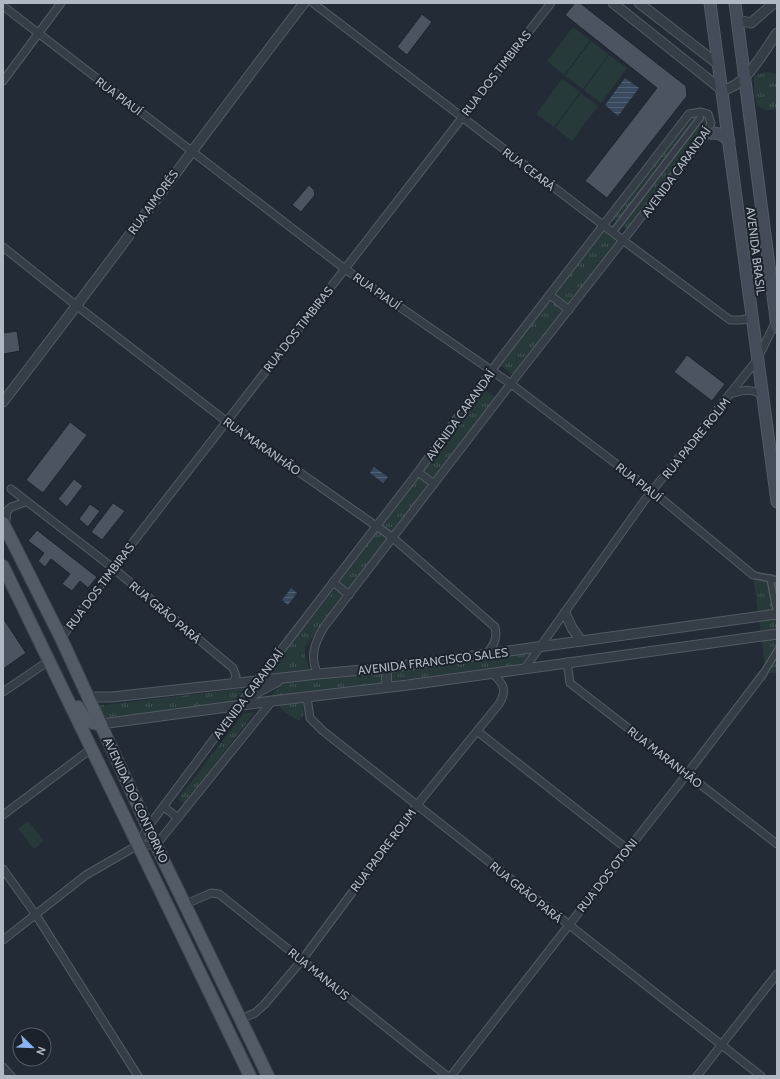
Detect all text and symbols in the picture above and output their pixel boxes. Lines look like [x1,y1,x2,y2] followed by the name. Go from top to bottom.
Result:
[458,27,534,119] street label: RUA DOS TIMBIRAS
[93,74,145,118] street label: RUA PIAUÍ
[638,124,714,220] street label: AVENIDA CARANDAÍ
[500,144,559,194] street label: RUA CEARÁ
[125,167,181,237] street label: RUA AIMORÉS
[743,206,769,296] street label: AVENIDA BRASIL
[350,269,404,313] street label: RUA PIAUÍ
[260,283,336,375] street label: RUA DOS TIMBIRAS
[422,367,498,463] street label: AVENIDA CARANDAÍ
[659,394,733,482] street label: RUA PADRE ROLIM
[220,414,304,478] street label: RUA MARANHÃO
[613,459,665,505] street label: RUA PIAUÍ
[63,540,137,632] street label: RUA DOS TIMBIRAS
[126,578,204,647] street label: RUA GRÃO PARÁ
[357,644,509,678] street label: AVENIDA FRANCISCO SALES
[210,646,286,742] street label: AVENIDA CARANDAÍ
[625,723,705,791] street label: RUA MARANHÃO
[100,735,172,865] street label: AVENIDA DO CONTORNO
[347,805,419,895] street label: RUA PADRE ROLIM
[574,835,640,915] street label: RUA DOS OTONI
[487,858,566,926] street label: RUA GRÃO PARÁ
[285,945,353,1003] street label: RUA MANAUS
[12,1027,52,1067] north arrow
[33,1045,49,1057] text: N

